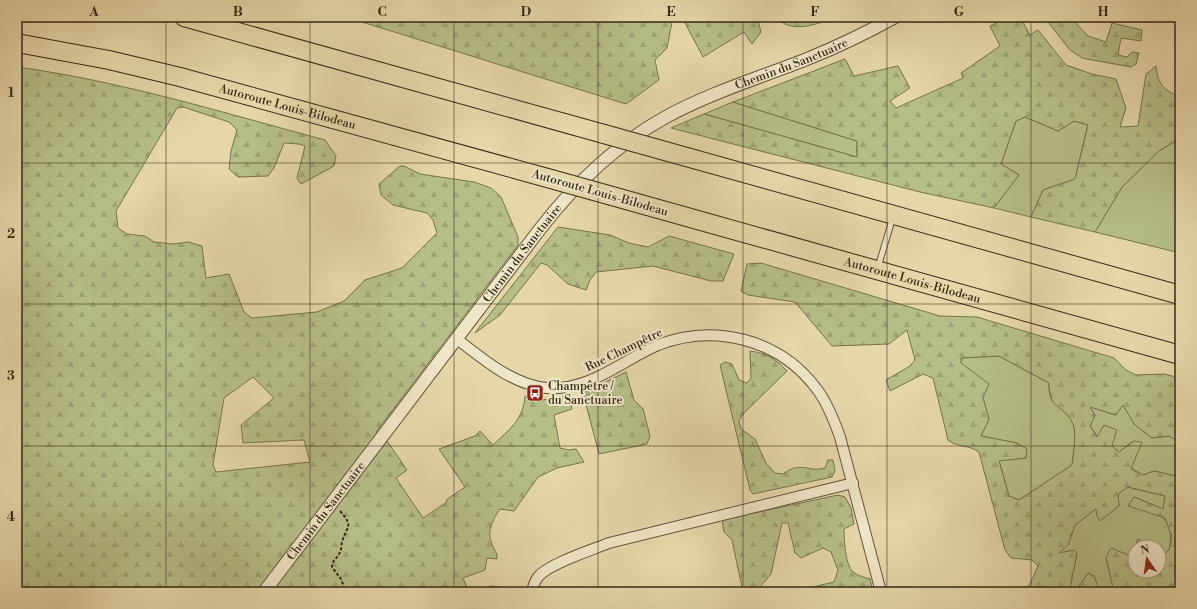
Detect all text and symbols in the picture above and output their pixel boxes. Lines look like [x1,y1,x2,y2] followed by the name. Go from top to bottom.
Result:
[88,4,99,20] text: A
[233,4,243,20] text: B
[377,4,387,20] text: C
[521,4,531,20] text: D
[666,4,676,20] text: E
[810,4,820,20] text: F
[954,4,965,20] text: G
[1098,4,1109,20] text: H
[733,35,850,93] street label: Chemin du Sanctuaire
[216,80,358,133] street label: Autoroute Louis-Bilodeau
[8,85,15,101] text: 1
[529,166,670,220] street label: Autoroute Louis-Bilodeau
[479,201,565,305] street label: Chemin du Sanctuaire
[7,226,15,242] text: 2
[841,254,983,306] street label: Autoroute Louis-Bilodeau
[583,325,665,375] street label: Rue Champêtre
[7,368,15,384] text: 3
[548,379,623,408] place label: Champêtre / du Sanctuaire
[525,383,545,403] bus stop icon: Champêtre / du Sanctuaire
[283,458,368,563] street label: Chemin du Sanctuaire
[7,509,16,525] text: 4
[1127,539,1167,579] north arrow
[1139,542,1151,558] text: N

